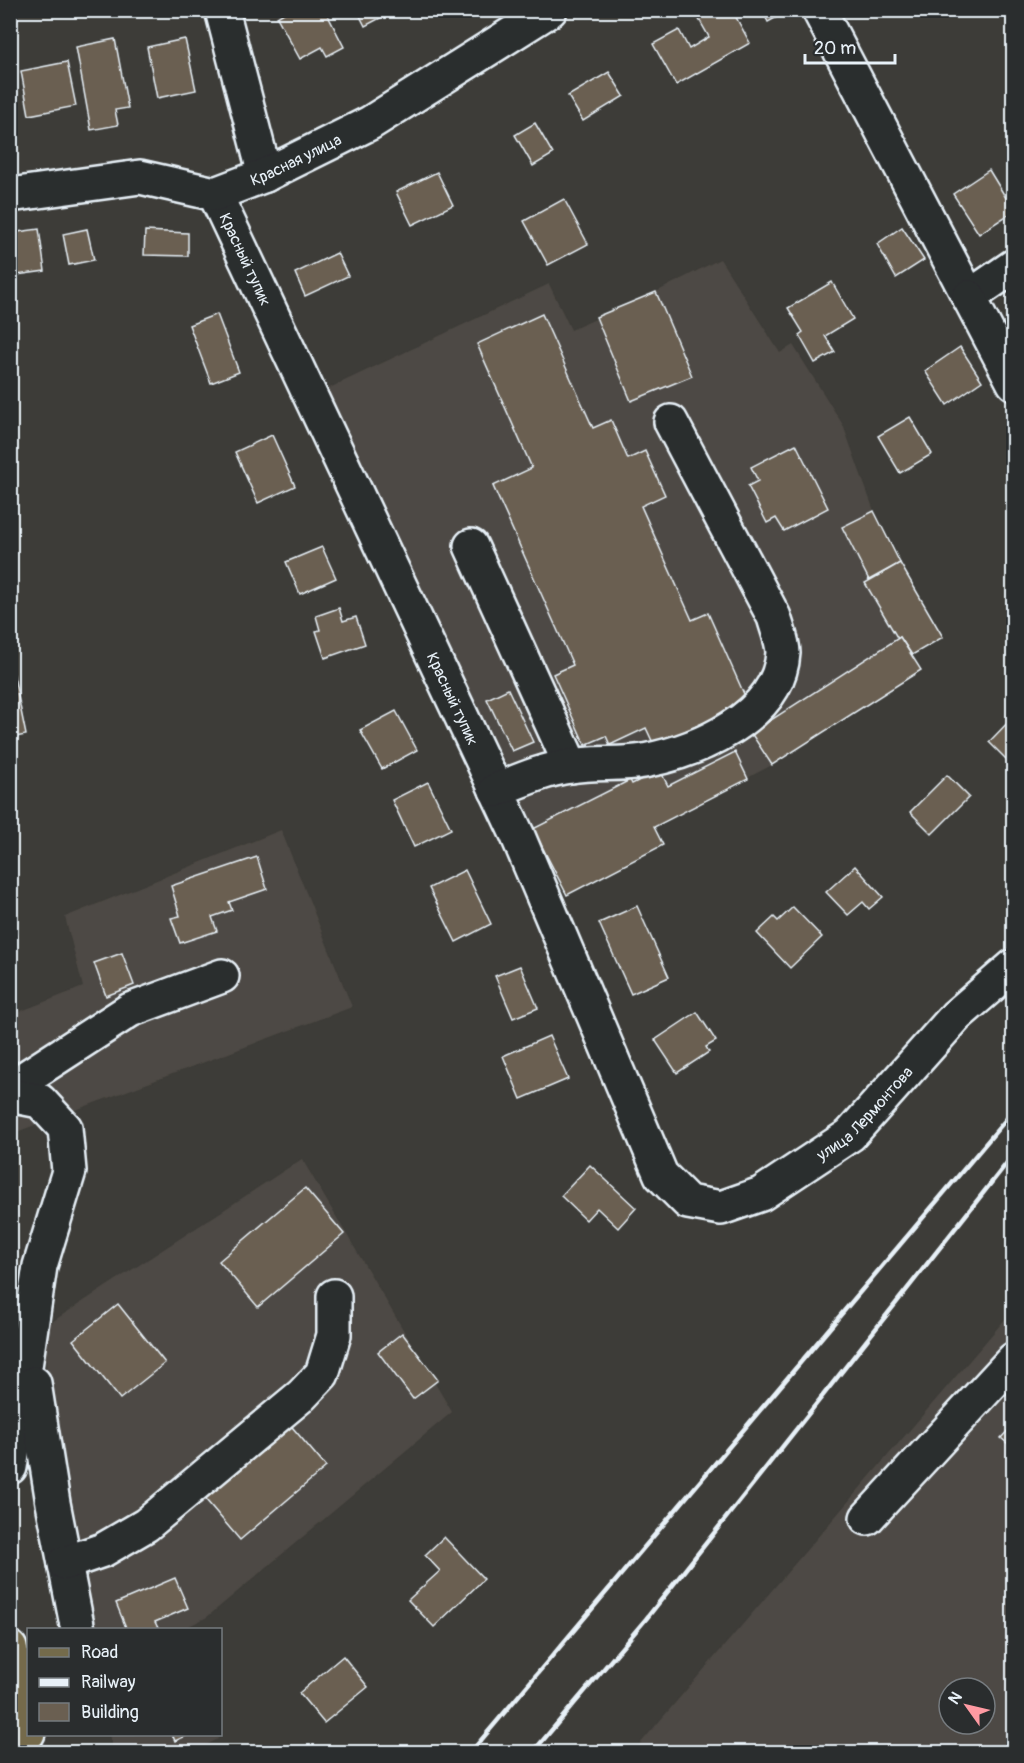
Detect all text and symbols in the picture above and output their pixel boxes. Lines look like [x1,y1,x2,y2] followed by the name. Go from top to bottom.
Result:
[805,27,895,65] scale bar
[814,37,856,60] text: 20 m
[248,130,345,191] street label: Красная улица
[214,210,275,309] street label: Красный тупик
[422,649,483,749] street label: Красный тупик
[812,1063,917,1166] street label: улица Лермонтова
[27,1628,222,1736] legend
[81,1641,118,1664] text: Road
[81,1671,136,1694] text: Railway
[937,1676,997,1736] north arrow
[944,1688,967,1708] text: N
[81,1701,139,1724] text: Building

